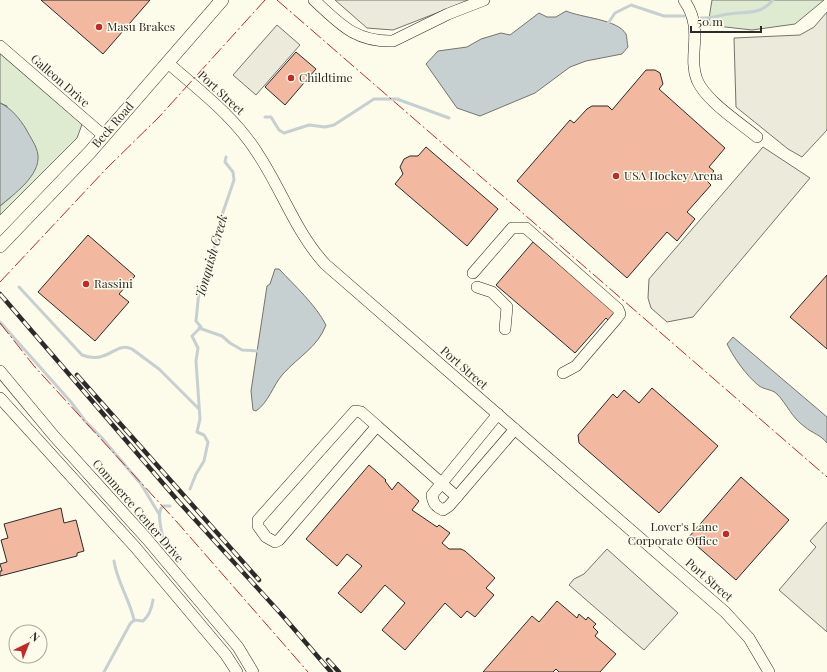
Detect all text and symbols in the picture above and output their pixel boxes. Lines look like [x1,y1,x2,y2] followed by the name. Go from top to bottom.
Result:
[691,8,761,34] scale bar
[697,13,723,29] text: 50 m
[107,18,175,34] place label: Masu Brakes
[94,22,104,32] marker: Masu Brakes
[28,50,94,110] street label: Galleon Drive
[195,67,249,118] street label: Port Street
[299,69,353,85] place label: Childtime
[286,73,296,83] marker: Childtime
[88,98,137,151] street label: Beck Road
[624,167,723,183] place label: USA Hockey Arena
[611,171,621,181] marker: USA Hockey Arena
[191,212,231,299] water label: Tonquish Creek
[94,275,133,291] place label: Rassini
[81,279,91,289] marker: Rassini
[437,342,492,393] street label: Port Street
[90,455,188,565] street label: Commerce Center Drive
[628,518,718,548] place label: Lover's Lane Corporate Office
[721,529,731,539] marker: Lover's Lane Corporate Office
[682,554,737,605] street label: Port Street
[8,624,48,664] north arrow
[27,628,43,645] text: N

